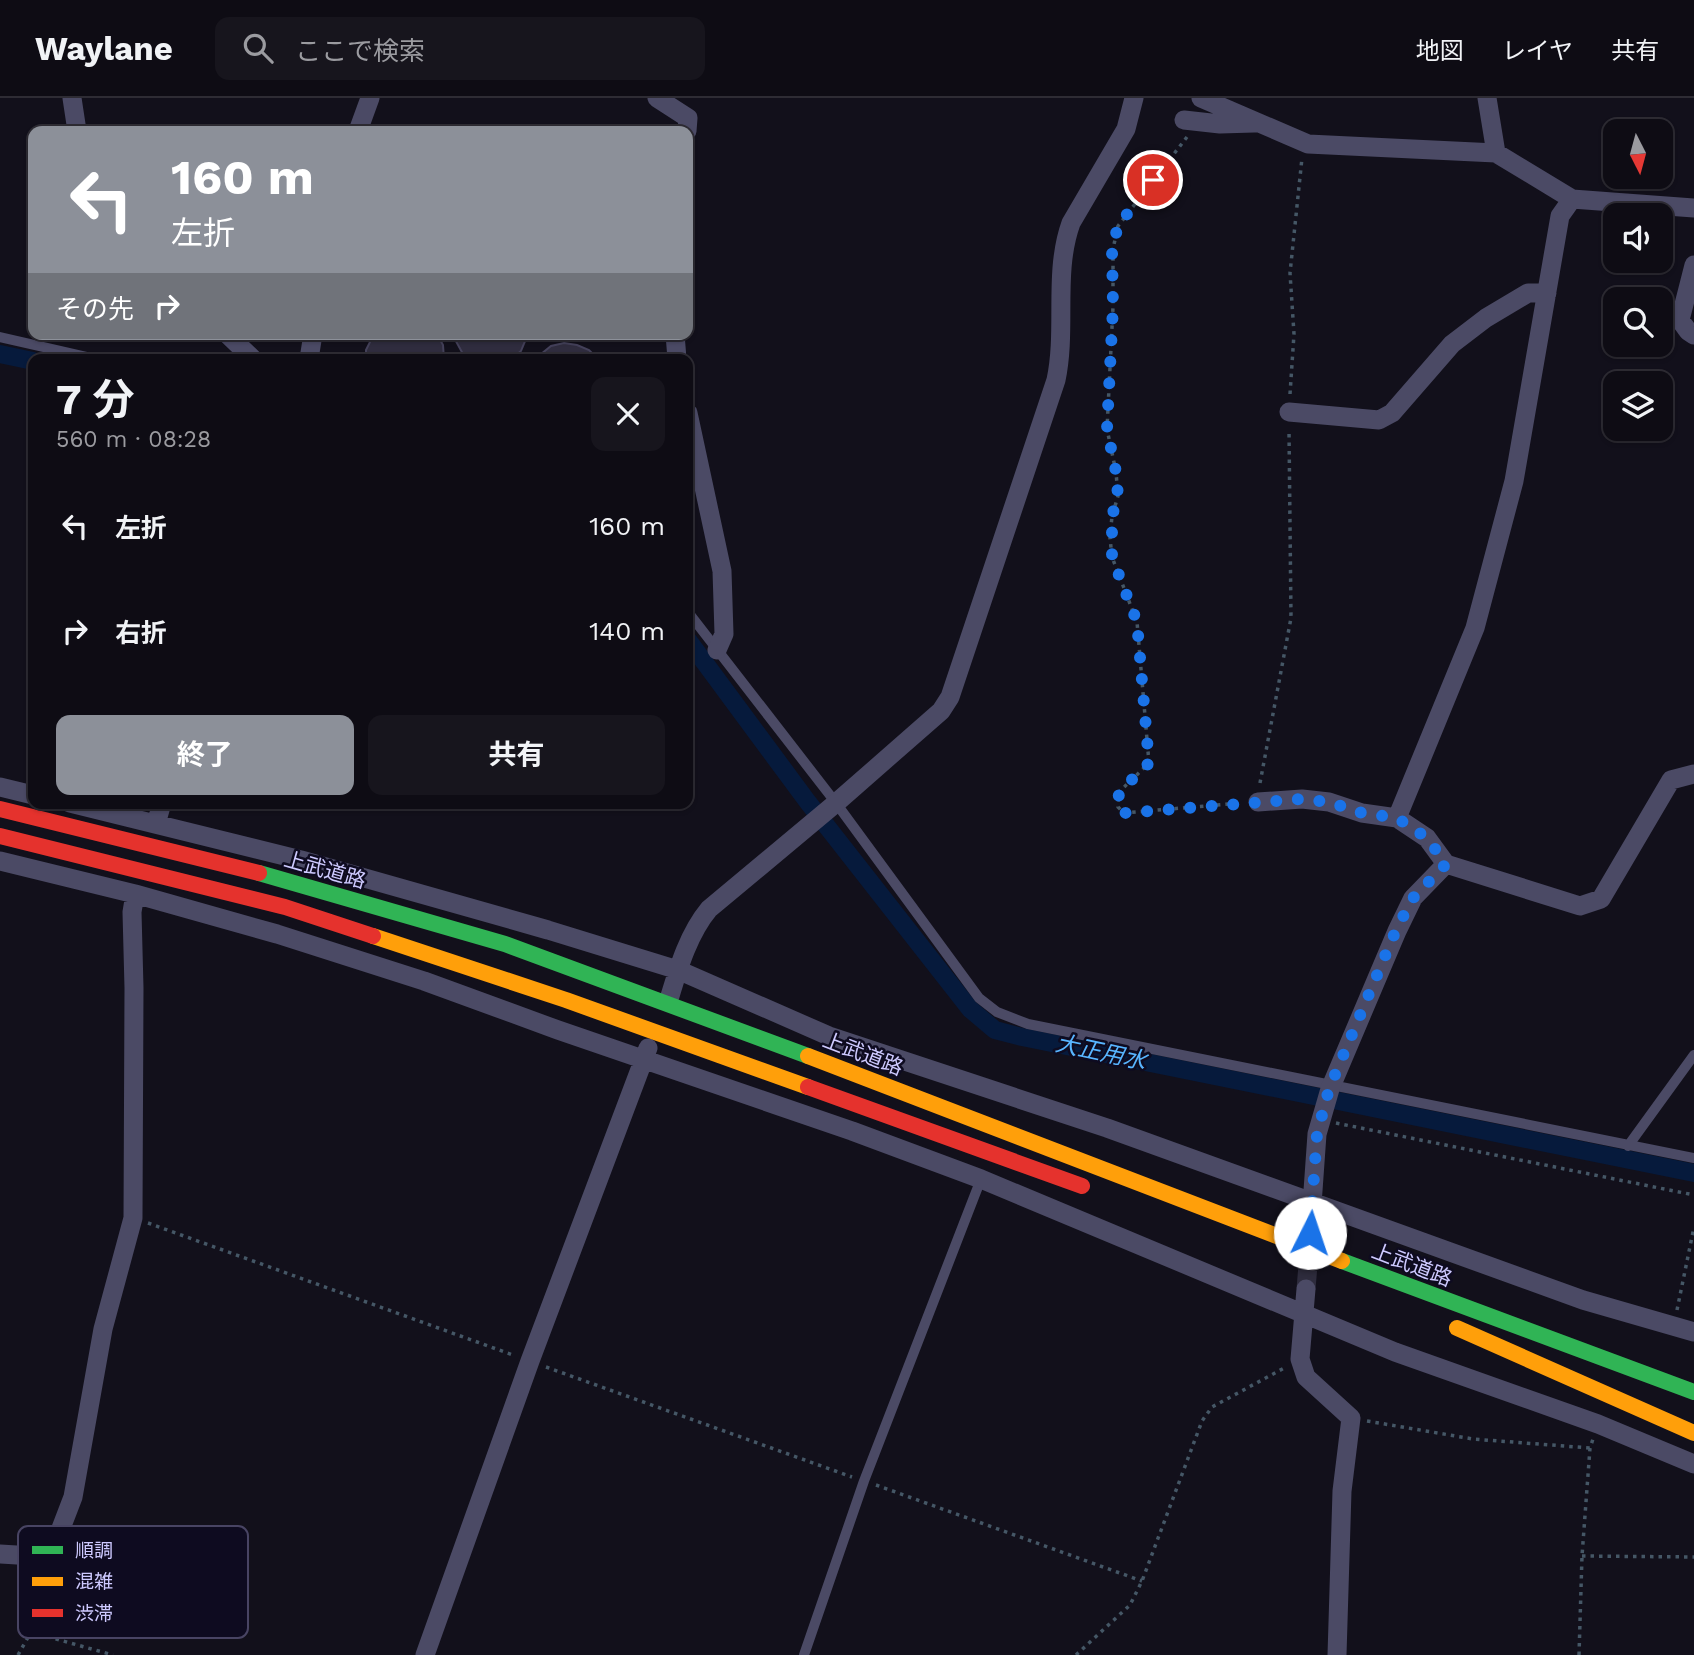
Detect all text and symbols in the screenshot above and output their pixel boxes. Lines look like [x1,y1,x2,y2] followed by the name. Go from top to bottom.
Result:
[215,17,705,80] search box
[35,29,173,68] text: Waylane
[239,29,277,67] icon: search
[295,36,425,66] text: ここで検索
[1416,37,1464,65] text: 地図
[1502,37,1573,65] text: レイヤ
[1611,37,1659,65] text: 共有
[1603,119,1673,189] north arrow
[1603,119,1673,441] map controls
[171,148,314,206] text: 160 m
[1123,150,1183,210] pin
[56,154,147,245] icon: left
[1134,161,1172,199] icon: arrive
[1603,203,1673,273] button: sound
[171,214,235,252] text: 左折
[148,287,186,325] icon: right
[1603,287,1673,357] button: search
[56,294,134,324] text: その先
[1603,371,1673,441] button: layers
[56,375,135,424] text: 7 分
[591,377,665,451] button: close
[56,426,211,453] text: 560 m · 08:28
[56,507,94,545] icon: left
[589,511,665,541] text: 160 m
[115,513,167,543] text: 左折
[56,612,94,650] icon: right
[589,616,665,646] text: 140 m
[115,618,167,648] text: 右折
[56,715,354,795] button: 終了
[368,715,665,795] button: 共有
[281,846,369,893] street label: 上武道路
[819,1027,907,1080] street label: 上武道路
[1053,1030,1152,1076] water label: 大正用水
[1273,1196,1347,1270] position arrow
[1368,1238,1456,1291] street label: 上武道路
[18,1526,248,1638] legend
[75,1539,113,1562] text: 順調
[75,1570,113,1593] text: 混雑
[75,1602,113,1625] text: 渋滞

